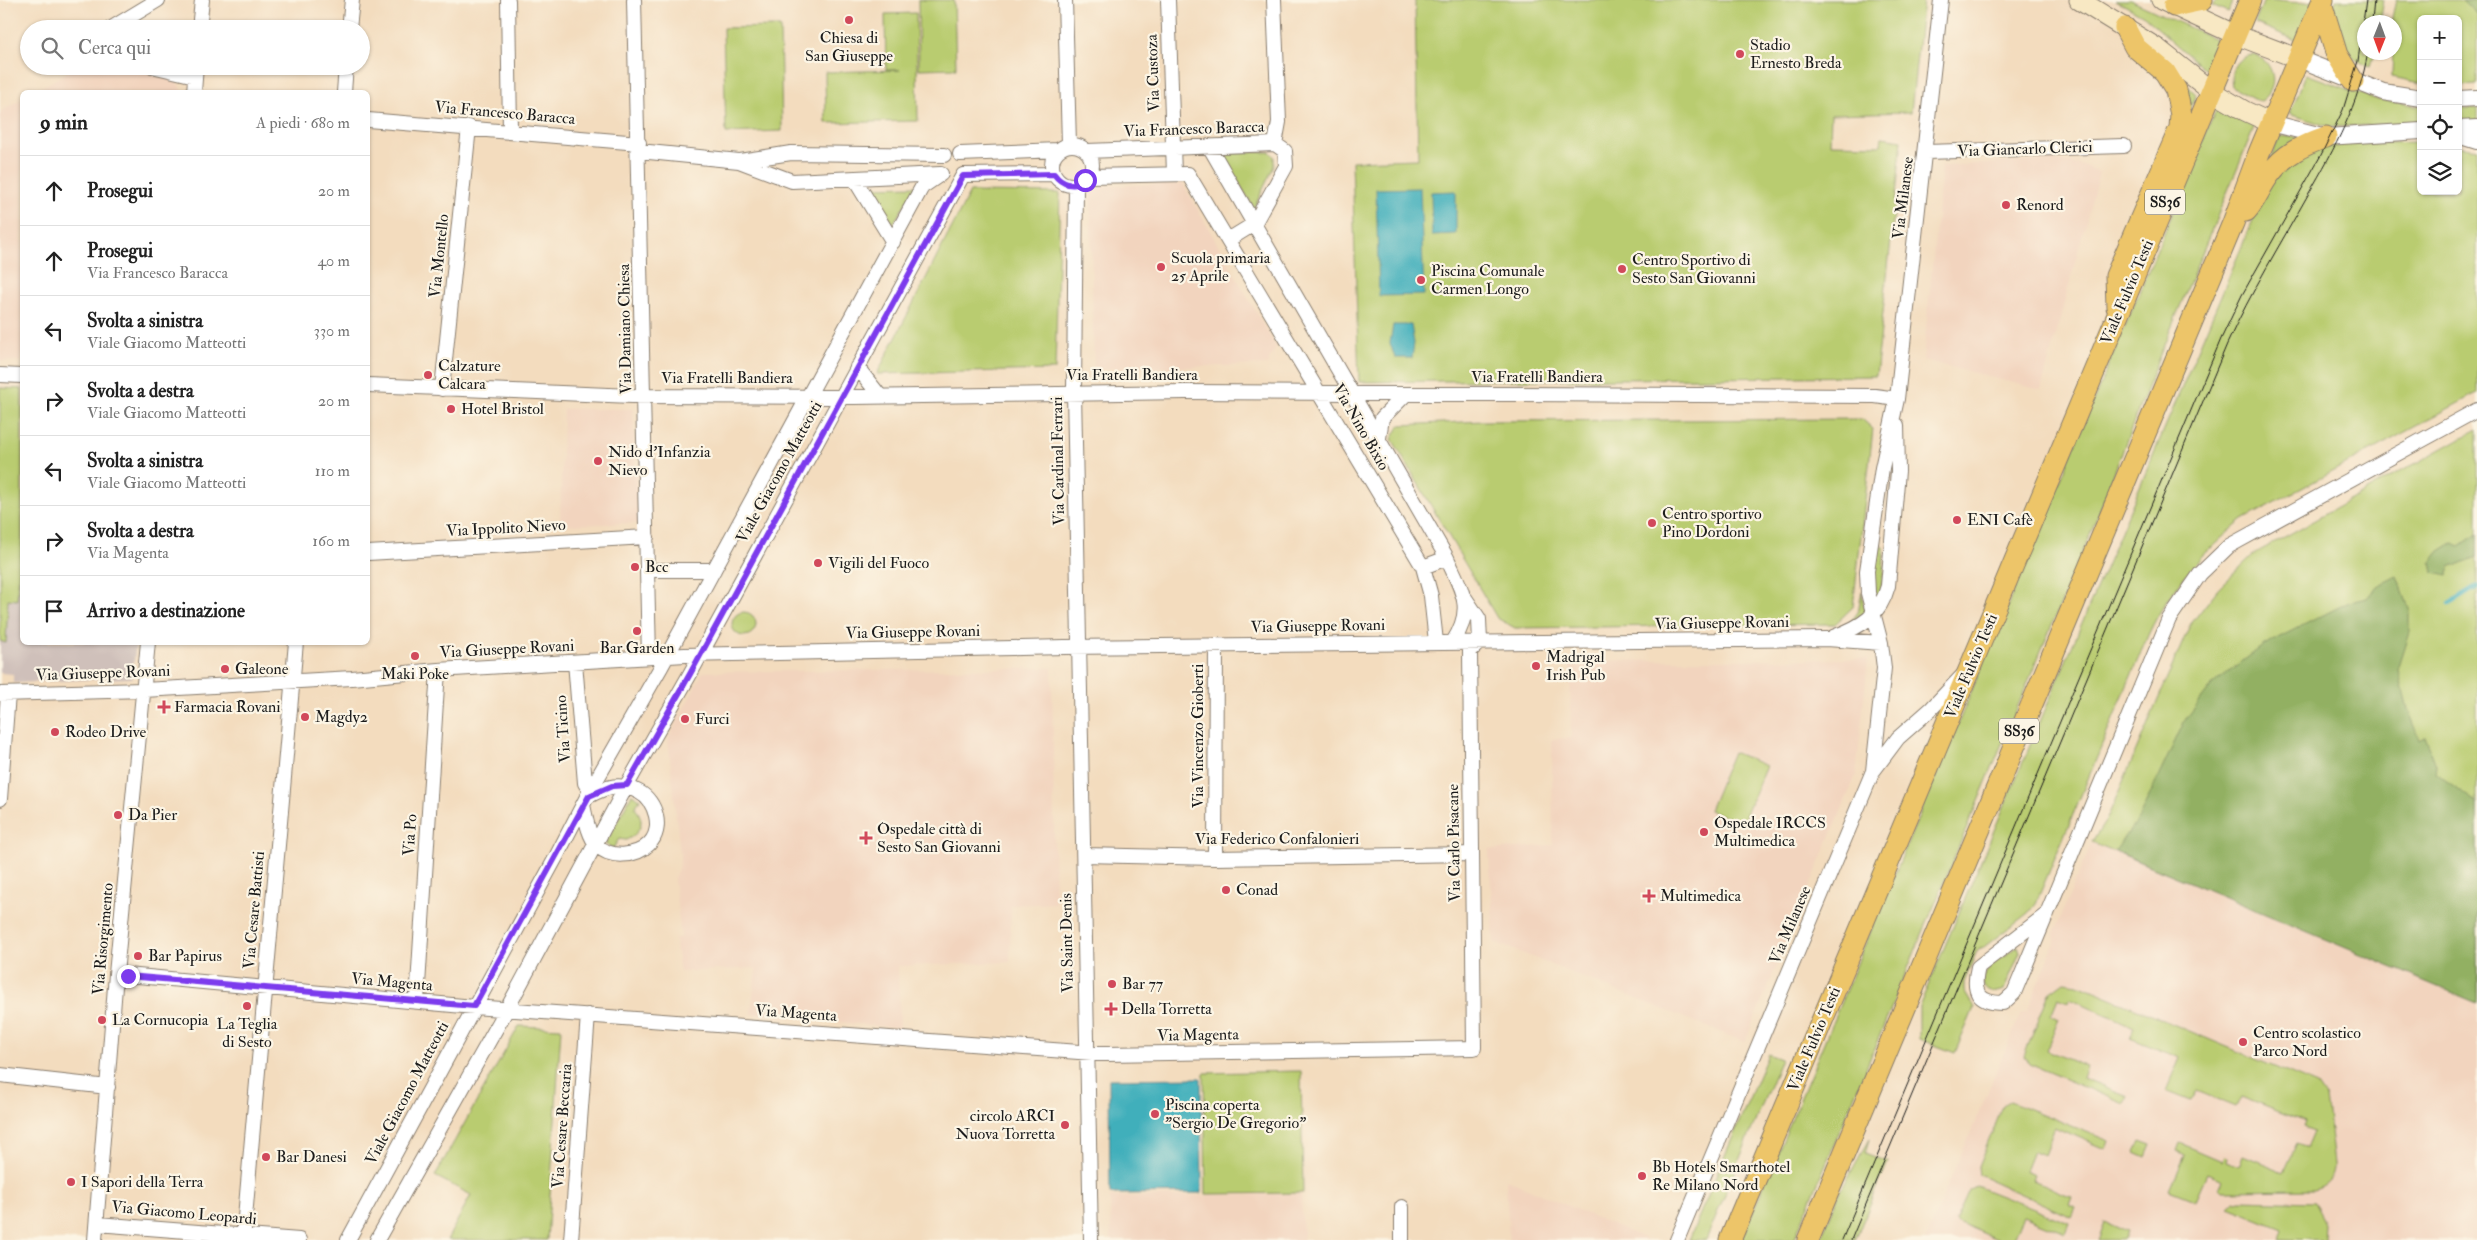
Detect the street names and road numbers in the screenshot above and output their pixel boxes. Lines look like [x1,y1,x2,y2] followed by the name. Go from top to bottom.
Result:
[1142,33,1164,112] street label: Via Custoza
[434,97,577,129] street label: Via Francesco Baracca
[1123,117,1265,141] street label: Via Francesco Baracca
[1957,137,2093,161] street label: Via Giancarlo Clerici
[1888,155,1918,240] street label: Via Milanese
[2145,190,2185,214] road number: SS36
[425,213,453,299] street label: Via Montello
[2096,237,2158,347] street label: Viale Fulvio Testi
[614,263,636,394] street label: Via Damiano Chiesa
[1066,365,1198,385] street label: Via Fratelli Bandiera
[1471,367,1603,387] street label: Via Fratelli Bandiera
[661,368,793,388] street label: Via Fratelli Bandiera
[1328,380,1394,474] street label: Via Nino Bixio
[1047,396,1069,526] street label: Via Cardinal Ferrari
[732,397,826,547] street label: Viale Giacomo Matteotti
[446,515,567,542] street label: Via Ippolito Nievo
[1940,611,2002,721] street label: Viale Fulvio Testi
[1655,612,1789,635] street label: Via Giuseppe Rovani
[1251,615,1385,638] street label: Via Giuseppe Rovani
[846,621,980,644] street label: Via Giuseppe Rovani
[439,635,575,664] street label: Via Giuseppe Rovani
[35,661,171,686] street label: Via Giuseppe Rovani
[1188,664,1208,808] street label: Via Vincenzo Gioberti
[551,694,575,764] street label: Via Ticino
[1999,718,2039,744] road number: SS36
[1443,783,1465,902] street label: Via Carlo Pisacane
[399,813,421,857] street label: Via Po
[1195,829,1359,849] street label: Via Federico Confalonieri
[239,850,269,970] street label: Via Cesare Battisti
[88,882,118,996] street label: Via Risorgimento
[1765,883,1816,967] street label: Via Milanese
[1056,893,1078,993] street label: Via Saint Denis
[350,968,434,996] street label: Via Magenta
[1783,984,1845,1094] street label: Viale Fulvio Testi
[754,1000,838,1026] street label: Via Magenta
[361,1018,453,1168] street label: Viale Giacomo Matteotti
[1157,1024,1240,1046] street label: Via Magenta
[548,1062,576,1189] street label: Via Cesare Beccaria
[110,1197,258,1230] street label: Via Giacomo Leopardi

